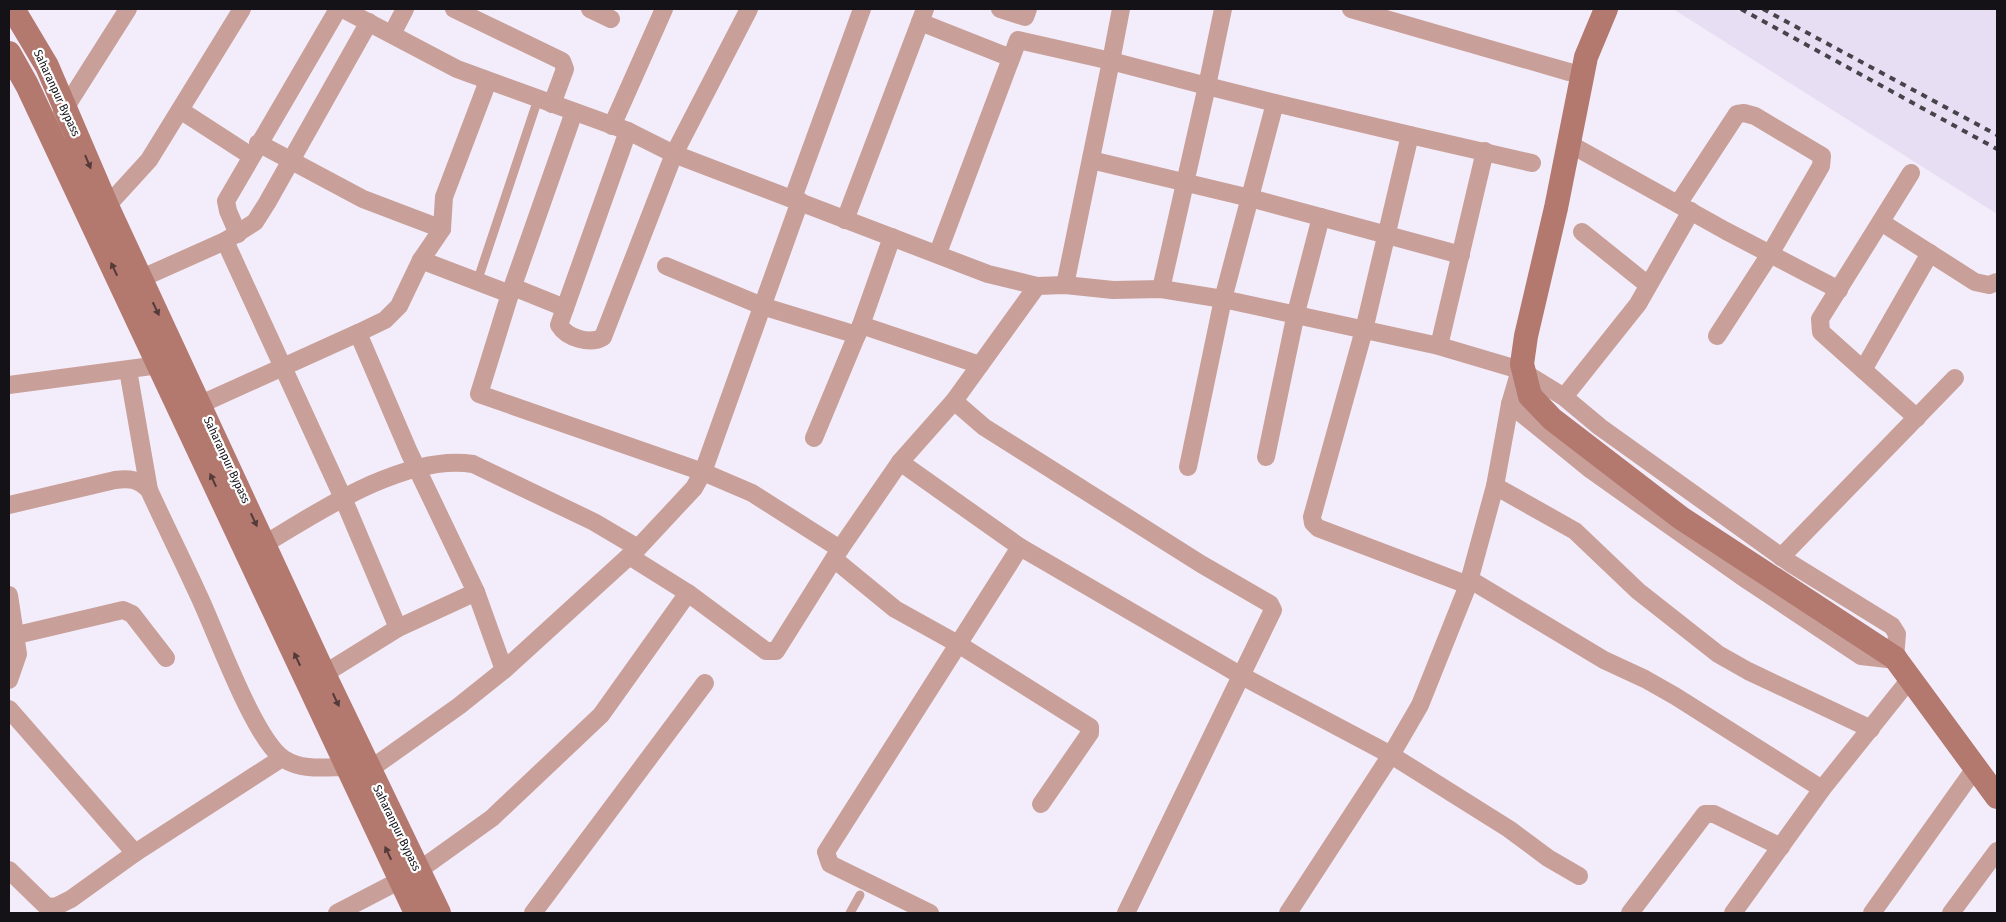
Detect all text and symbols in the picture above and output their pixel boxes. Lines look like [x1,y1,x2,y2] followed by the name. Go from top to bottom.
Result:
[31,48,83,138] street label: Saharanpur Bypass
[85,155,93,169] one-way arrow
[110,262,118,277] one-way arrow
[152,302,161,317] one-way arrow
[201,415,253,505] street label: Saharanpur Bypass
[209,473,217,487] one-way arrow
[250,513,258,528] one-way arrow
[292,652,300,666] one-way arrow
[332,693,340,707] one-way arrow
[370,783,424,873] street label: Saharanpur Bypass
[384,846,392,860] one-way arrow

